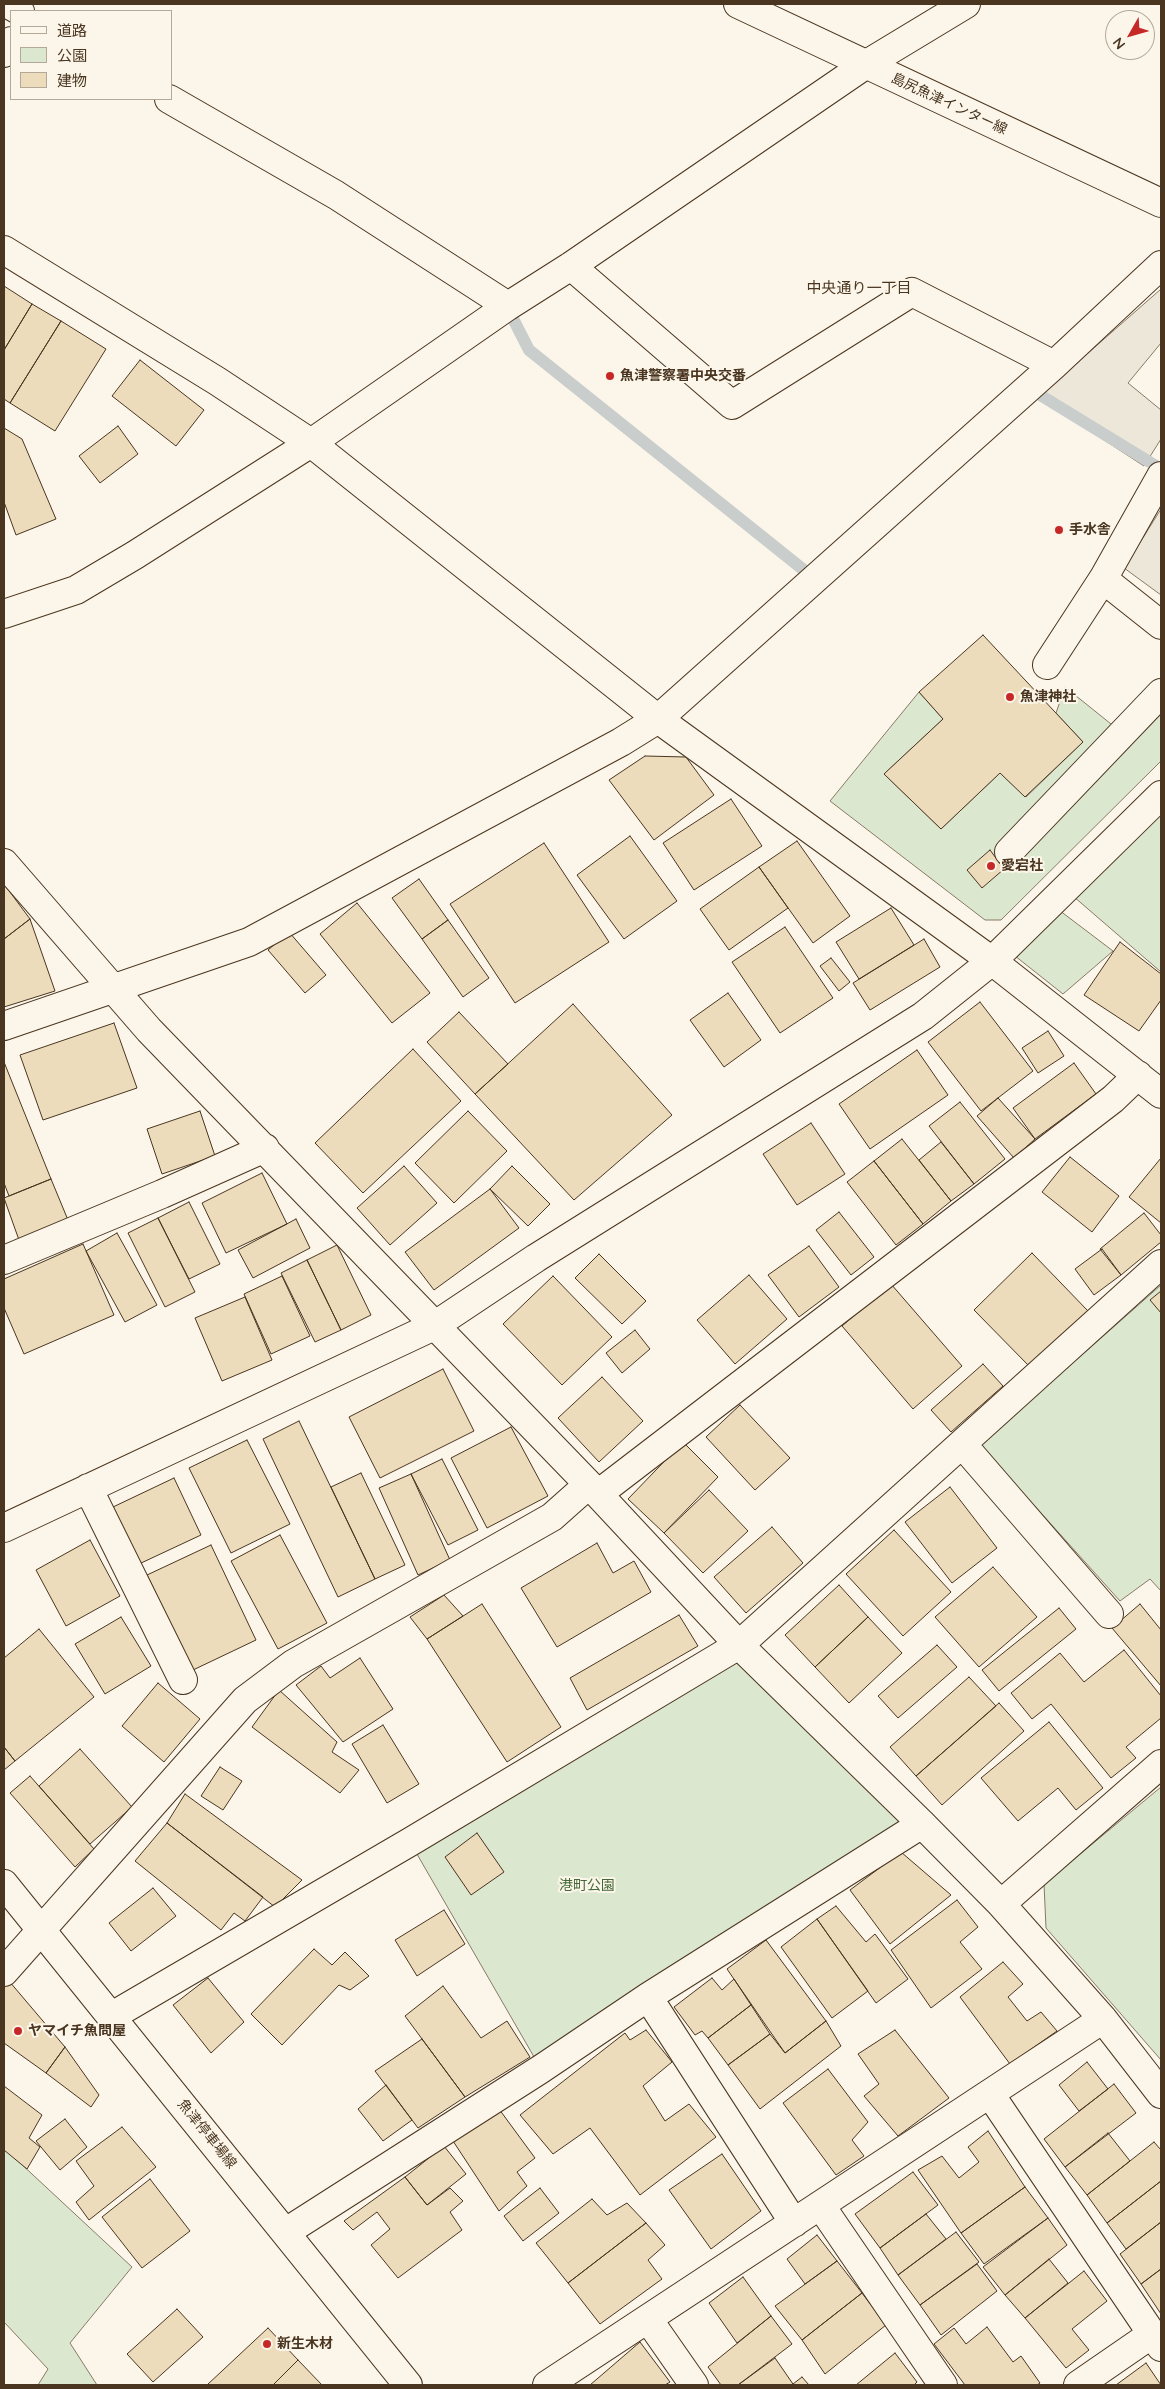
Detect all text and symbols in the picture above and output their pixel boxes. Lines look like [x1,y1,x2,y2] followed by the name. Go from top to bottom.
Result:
[10,10,172,100] legend
[1105,10,1155,60] north arrow
[57,21,87,40] text: 道路
[1109,34,1129,53] text: N
[57,46,87,65] text: 公園
[888,70,1010,138] street label: 島尻魚津インター線
[57,71,87,90] text: 建物
[807,279,911,297] district label: 中央通り一丁目
[620,368,746,384] place label: 魚津警察署中央交番
[604,370,616,382] marker: 魚津警察署中央交番
[1069,522,1111,538] place label: 手水舎
[1053,524,1065,536] marker: 手水舎
[1020,689,1076,705] place label: 魚津神社
[1004,691,1016,703] marker: 魚津神社
[1001,858,1043,874] place label: 愛宕社
[985,860,997,872] marker: 愛宕社
[559,1878,615,1894] park label: 港町公園
[28,2023,126,2039] place label: ヤマイチ魚問屋
[12,2025,24,2037] marker: ヤマイチ魚問屋
[174,2096,240,2172] street label: 魚津停車場線
[277,2336,333,2352] place label: 新生木材
[261,2338,273,2350] marker: 新生木材

